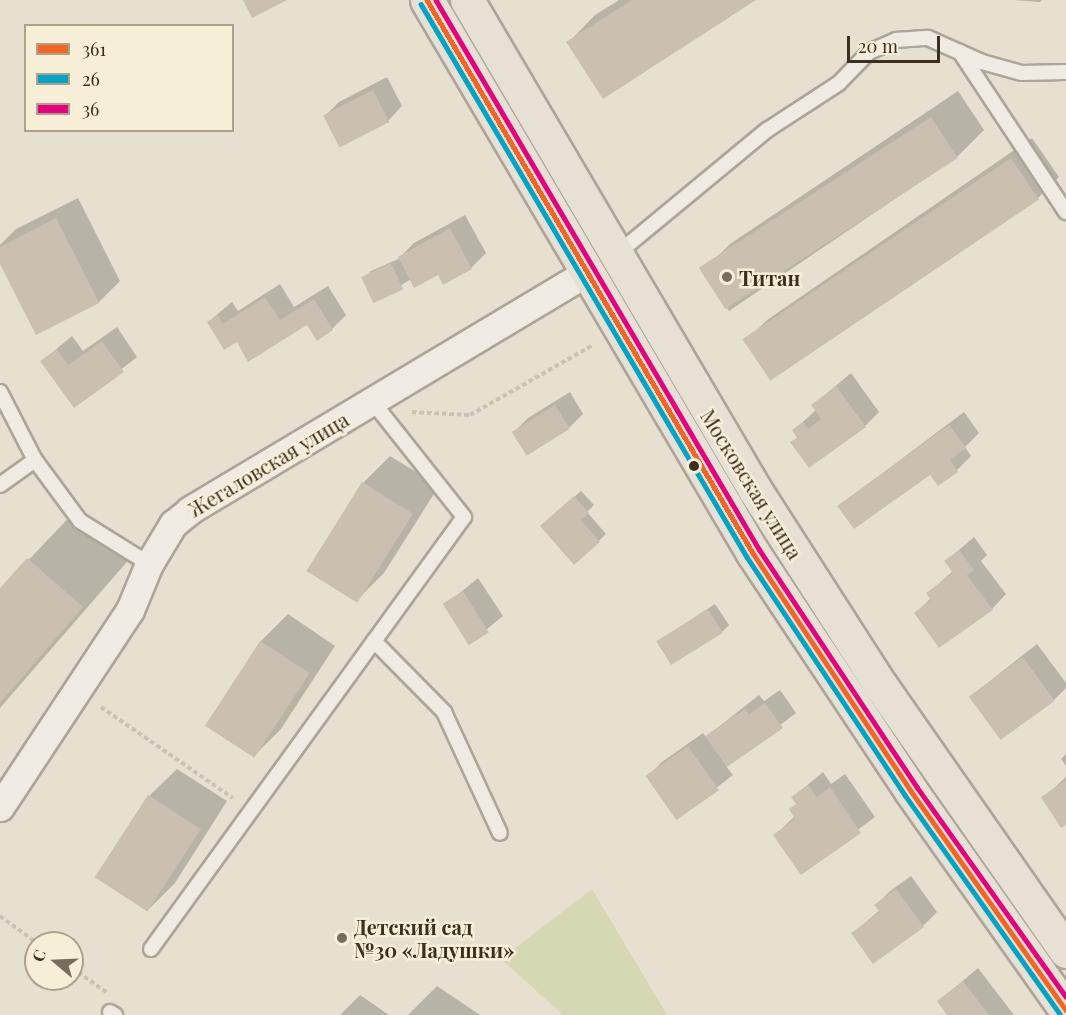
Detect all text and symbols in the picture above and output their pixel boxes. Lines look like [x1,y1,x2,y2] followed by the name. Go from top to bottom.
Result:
[24,24,234,132] legend
[850,24,943,62] scale bar
[858,34,898,58] text: 20 m
[82,37,106,61] text: 361
[82,67,100,91] text: 26
[82,97,99,121] text: 36
[739,265,800,289] place label: Титан
[720,270,734,284] marker: Титан
[696,405,808,563] street label: Московская улица
[184,407,352,521] street label: Жегаловская улица
[688,460,700,472] unlabelled marker
[354,915,514,962] place label: Детский сад №30 «Ладушки»
[24,931,84,991] north arrow
[335,931,349,945] marker: Детский сад №30 «Ладушки»
[27,947,50,964] text: С

